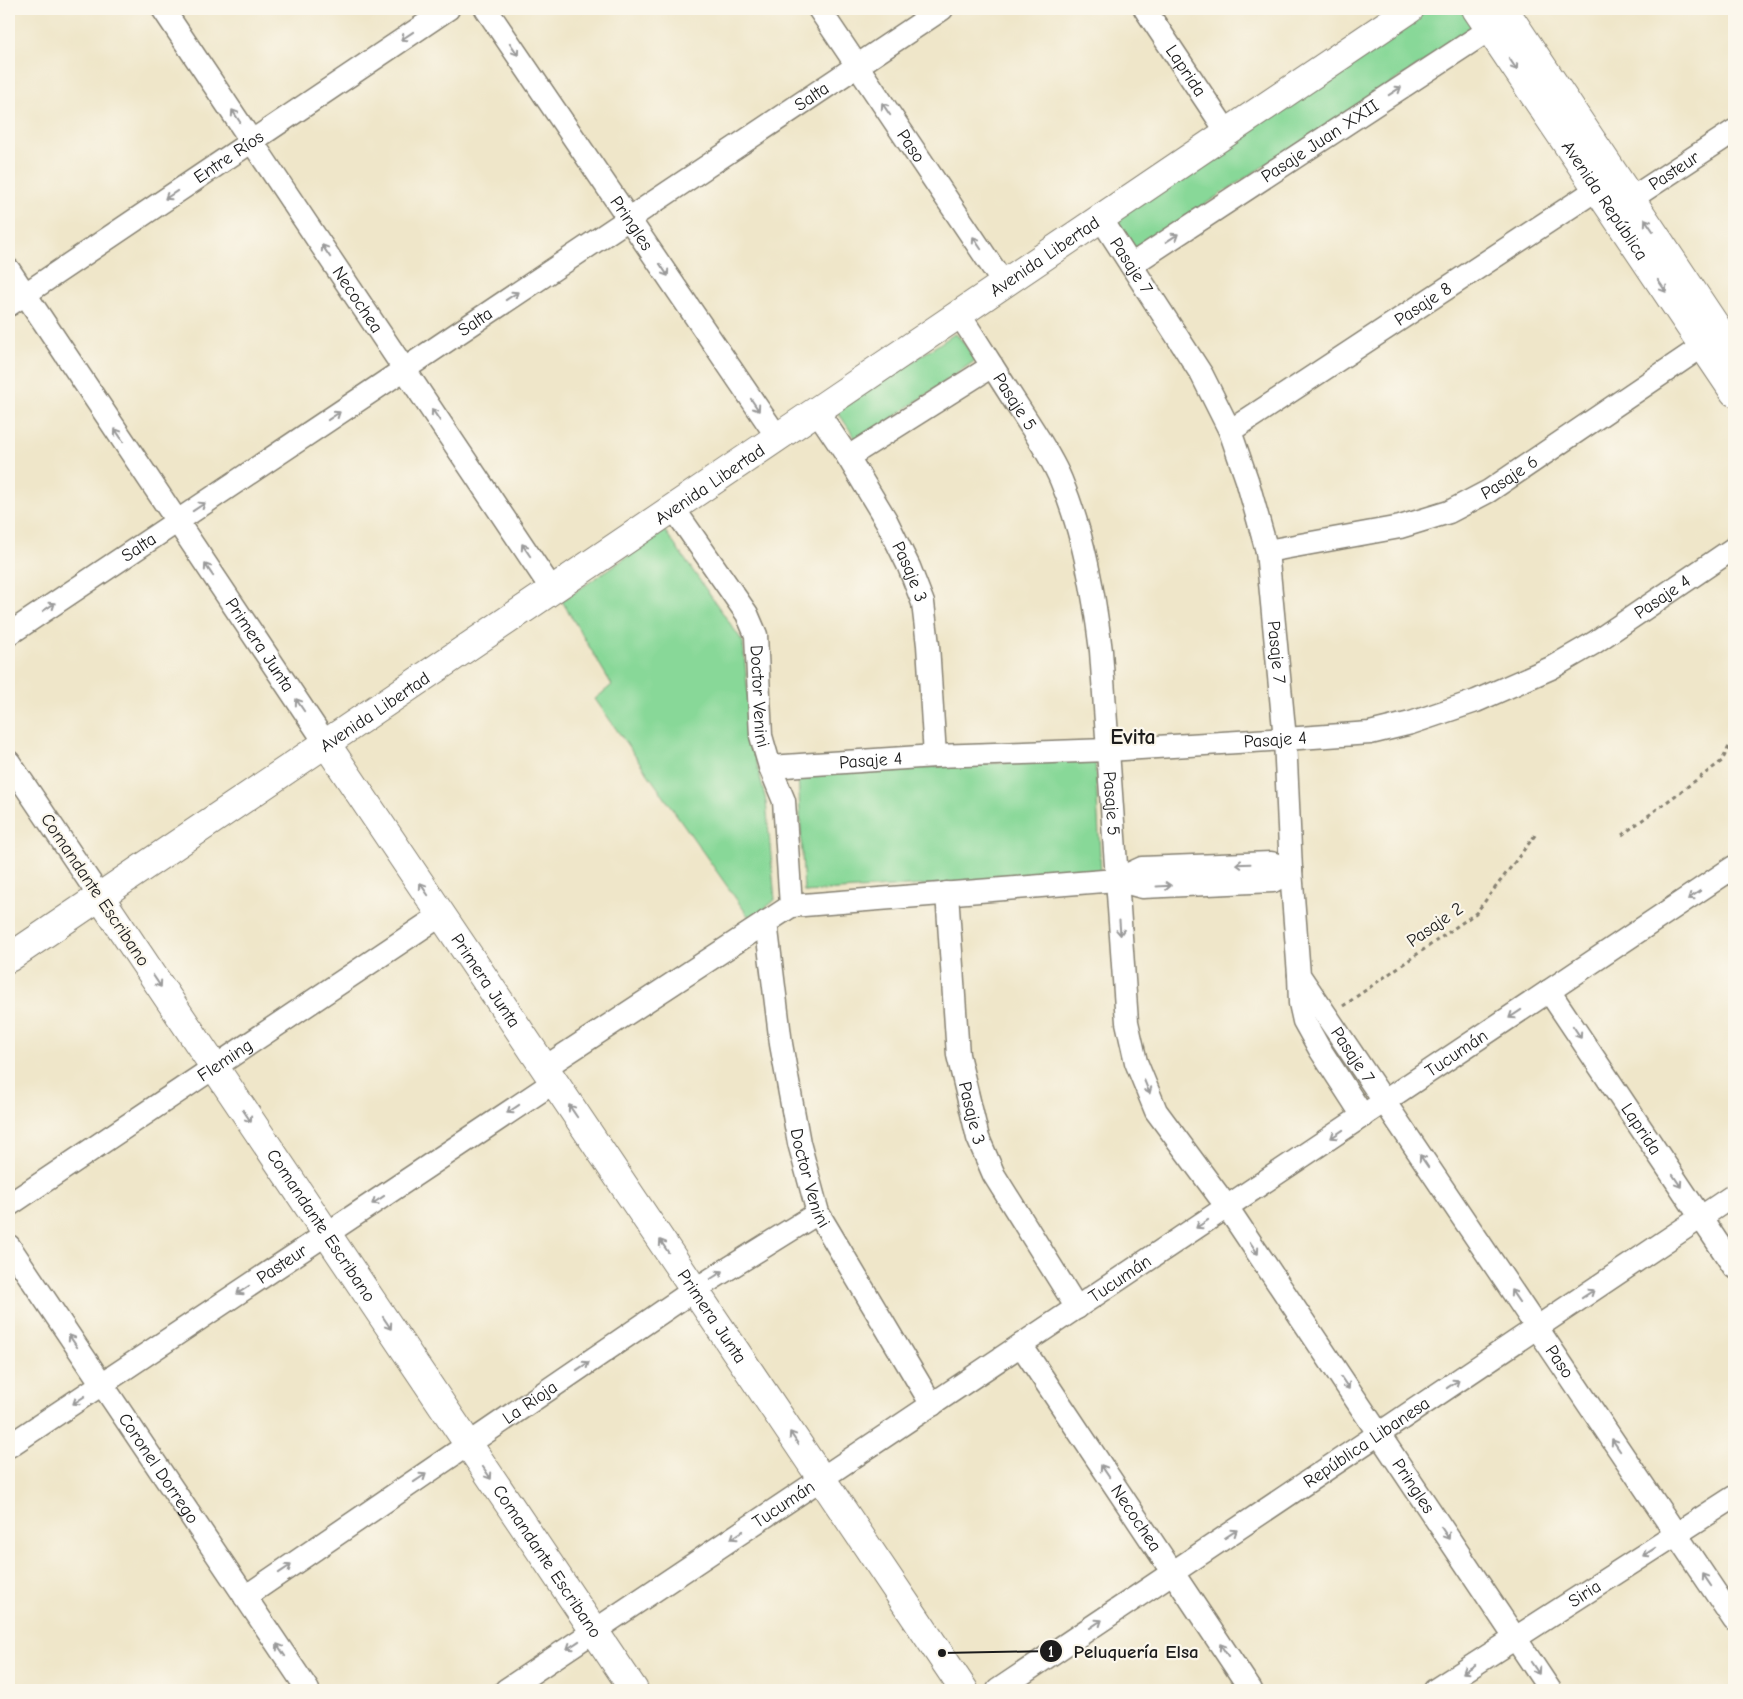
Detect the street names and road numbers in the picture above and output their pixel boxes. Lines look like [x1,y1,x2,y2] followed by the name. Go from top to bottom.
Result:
[1161,41,1211,100] street label: Laprida
[790,77,833,115] street label: Salta
[1257,95,1383,187] street label: Pasaje Juan XXII
[892,125,930,167] street label: Paso
[190,126,268,188] street label: Entre Ríos
[1557,137,1653,264] street label: Avenida República
[1645,146,1704,195] street label: Pasteur
[606,192,658,254] street label: Pringles
[986,212,1104,301] street label: Avenida Libertad
[1106,233,1158,298] street label: Pasaje 7
[328,262,388,337] street label: Necochea
[1390,278,1455,330] street label: Pasaje 8
[454,303,496,341] street label: Salta
[989,369,1041,434] street label: Pasaje 5
[651,440,769,529] street label: Avenida Libertad
[1477,451,1542,504] street label: Pasaje 6
[117,528,160,566] street label: Salta
[888,538,932,605] street label: Pasaje 3
[1630,570,1694,623] street label: Pasaje 4
[221,594,299,696] street label: Primera Junta
[1263,620,1290,685] street label: Pasaje 7
[746,644,774,750] street label: Doctor Venini
[316,667,434,756] street label: Avenida Libertad
[1243,727,1308,752] street label: Pasaje 4
[838,748,903,773] street label: Pasaje 4
[1099,771,1124,836] street label: Pasaje 5
[36,810,154,970] street label: Comandante Escribano
[1403,898,1467,952] street label: Pasaje 2
[447,930,525,1031] street label: Primera Junta
[1327,1023,1380,1087] street label: Pasaje 7
[1421,1025,1492,1081] street label: Tucumán
[193,1034,256,1086] street label: Fleming
[954,1080,990,1148] street label: Pasaje 3
[1617,1099,1666,1159] street label: Laprida
[786,1127,835,1231] street label: Doctor Venini
[262,1145,380,1306] street label: Comandante Escribano
[253,1239,312,1288] street label: Pasteur
[1085,1250,1155,1307] street label: Tucumán
[673,1265,751,1367] street label: Primera Junta
[1541,1341,1578,1382] street label: Paso
[498,1376,561,1428] street label: La Rioja
[1299,1392,1434,1492] street label: República Libanesa
[114,1409,203,1528] street label: Coronel Dorrego
[1388,1455,1439,1517] street label: Pringles
[748,1476,819,1532] street label: Tucumán
[488,1481,606,1642] street label: Comandante Escribano
[1107,1481,1166,1555] street label: Necochea
[1564,1575,1605,1612] street label: Siria

